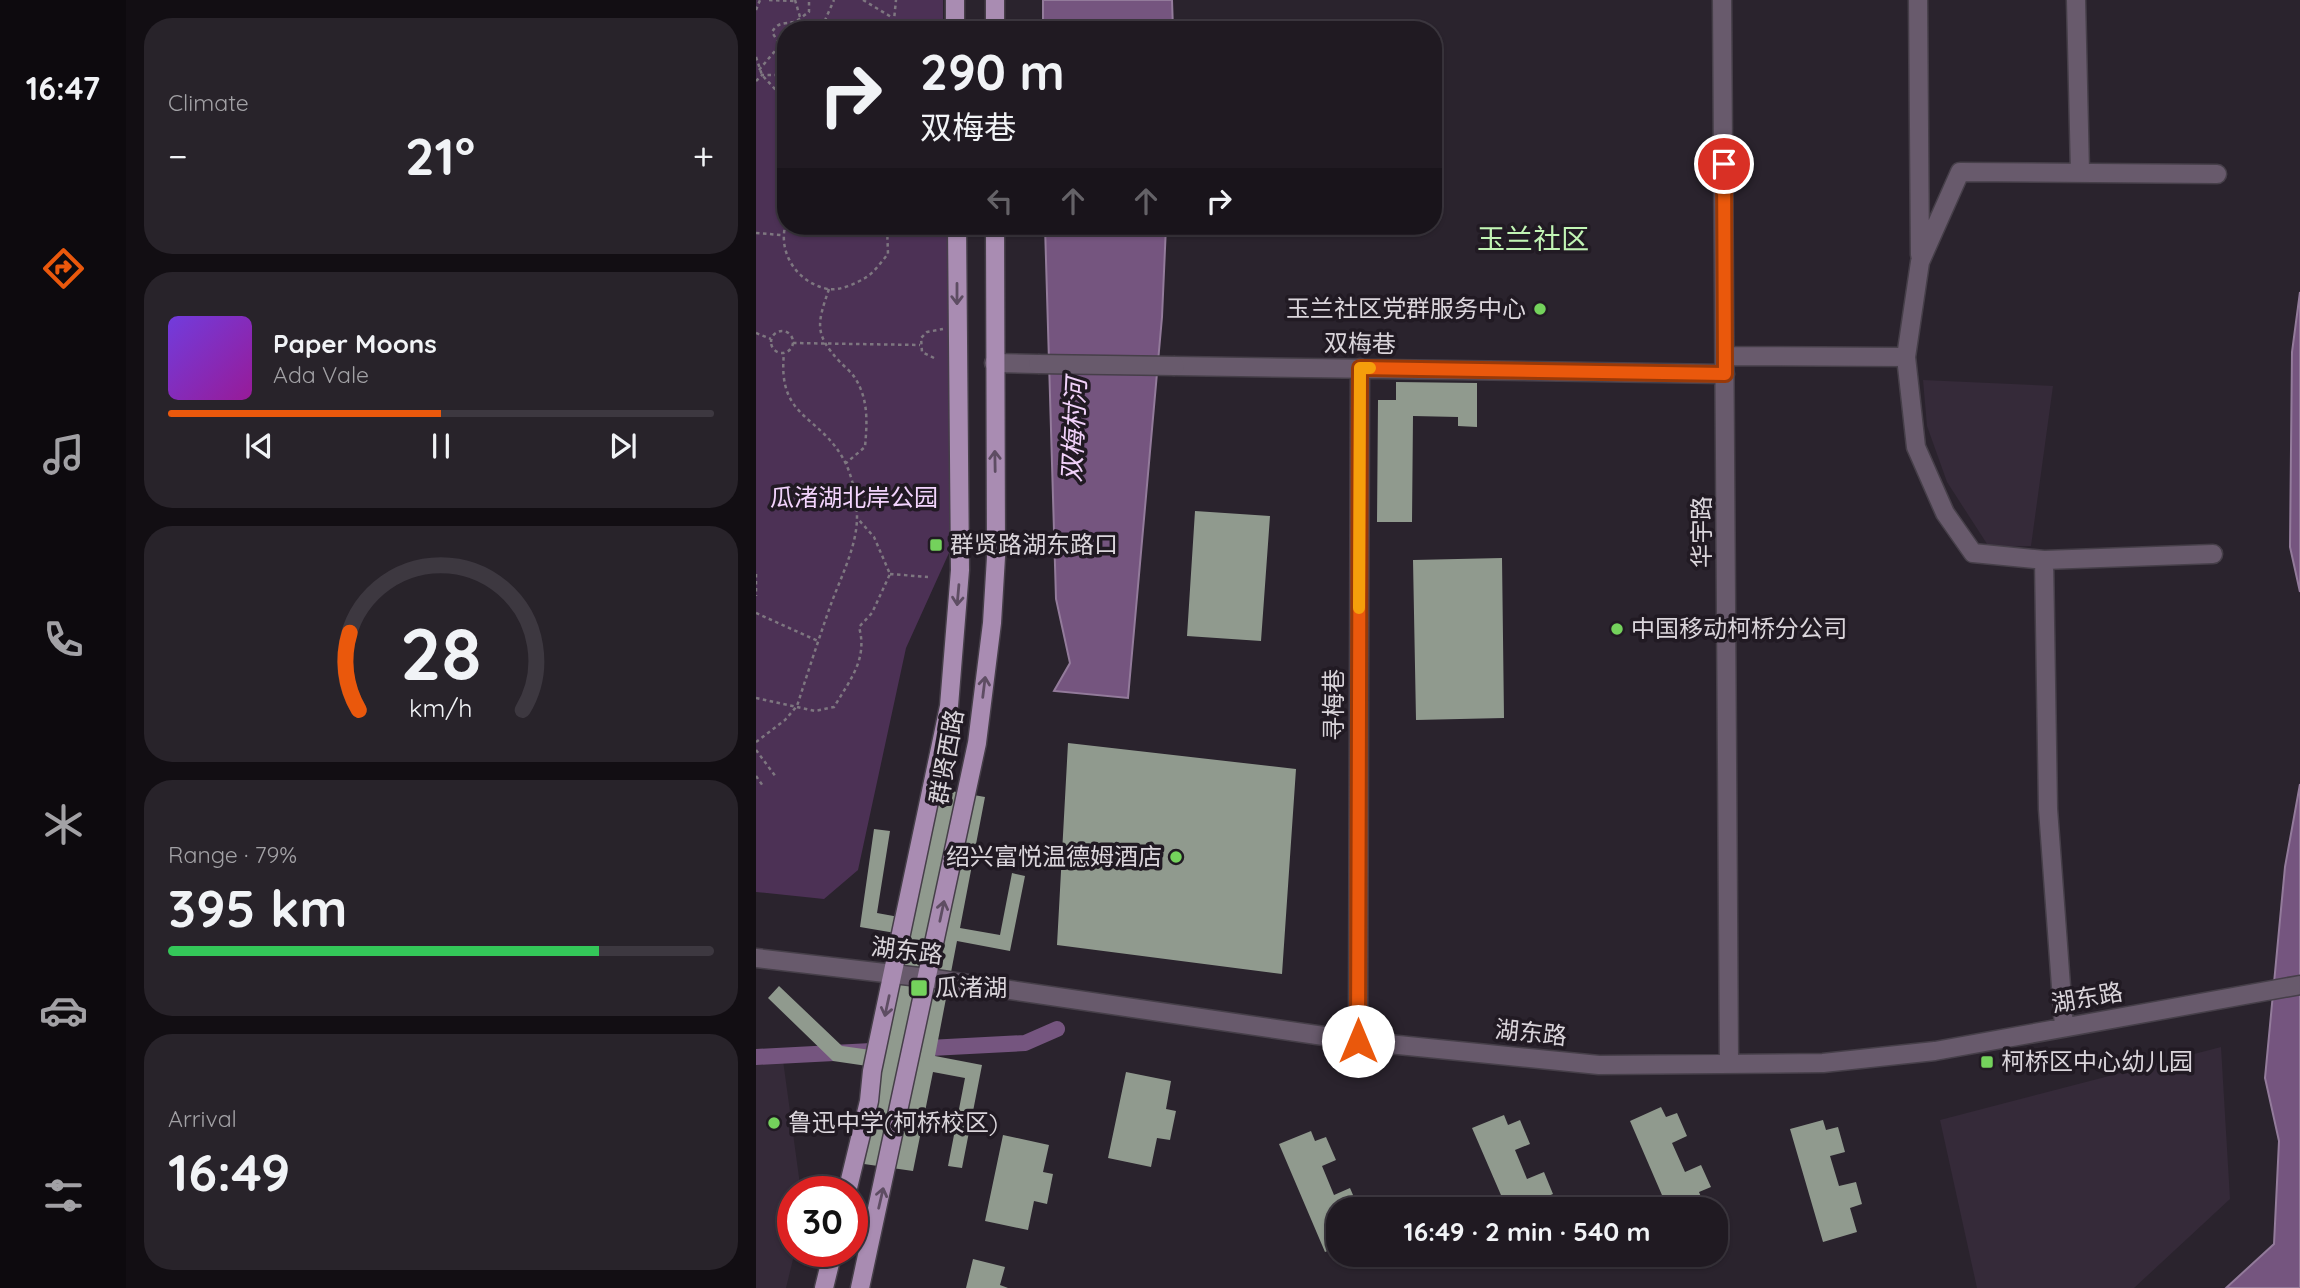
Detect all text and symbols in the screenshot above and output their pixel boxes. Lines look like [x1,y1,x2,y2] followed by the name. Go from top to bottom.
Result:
[920,41,1065,102] text: 290 m
[805,49,896,140] icon: right
[26,68,100,108] text: 16:47
[168,88,249,117] text: Climate
[920,107,1016,147] text: 双梅巷
[405,123,475,188] text: 21°
[168,132,188,180] text: −
[693,132,714,180] text: +
[1694,134,1754,194] pin
[1705,145,1743,183] icon: arrive
[981,182,1019,220] icon: left
[1054,182,1092,220] icon: ahead
[1127,182,1165,220] icon: ahead
[1200,182,1238,220] icon: right
[1477,221,1589,256] district label: 玉兰社区
[39,244,88,293] icon: directions
[951,282,964,305] one-way arrow
[1286,293,1526,323] place label: 玉兰社区党群服务中心
[1532,301,1548,317] marker: 玉兰社区党群服务中心
[273,327,437,360] text: Paper Moons
[1324,327,1396,359] street label: 双梅巷
[273,360,369,389] text: Ada Vale
[1054,372,1093,483] water label: 双梅村河
[240,427,278,465] icon: previous
[422,427,460,465] icon: pause
[604,427,642,465] icon: next
[39,430,88,479] icon: music
[988,449,1001,472] one-way arrow
[770,482,938,512] park label: 瓜渚湖北岸公园
[1686,496,1716,568] street label: 华宇路
[950,529,1118,559] place label: 群贤路湖东路口
[928,537,944,553] marker: 群贤路湖东路口
[951,583,964,606] one-way arrow
[400,607,482,698] text: 28
[1631,613,1847,643] place label: 中国移动柯桥分公司
[39,615,88,664] icon: phone
[1609,621,1625,637] marker: 中国移动柯桥分公司
[1318,669,1348,741] street label: 寻梅巷
[978,677,991,699] one-way arrow
[409,692,473,723] text: km/h
[923,707,969,807] street label: 群贤西路
[39,800,88,849] icon: climate
[168,840,297,869] text: Range · 79%
[946,841,1162,871] place label: 绍兴富悦温德姆酒店
[1168,849,1184,865] marker: 绍兴富悦温德姆酒店
[168,875,348,940] text: 395 km
[935,900,949,923] one-way arrow
[870,931,945,969] street label: 湖东路
[935,972,1007,1002] place label: 瓜渚湖
[2049,976,2125,1018] street label: 湖东路
[909,978,929,998] marker: 瓜渚湖
[39,986,88,1035] icon: car
[880,994,894,1017] one-way arrow
[1321,1004,1395,1078] position arrow
[1494,1013,1568,1051] street label: 湖东路
[2001,1046,2193,1076] place label: 柯桥区中心幼儿园
[1979,1054,1995,1070] marker: 柯桥区中心幼儿园
[168,1104,237,1133] text: Arrival
[788,1107,998,1137] place label: 鲁迅中学(柯桥校区)
[766,1115,782,1131] marker: 鲁迅中学(柯桥校区)
[168,1139,290,1204] text: 16:49
[39,1171,88,1220] icon: filters
[777,1176,868,1267] speed limit sign: 30
[875,1187,888,1210] one-way arrow
[1404,1215,1650,1248] text: 16:49 · 2 min · 540 m

